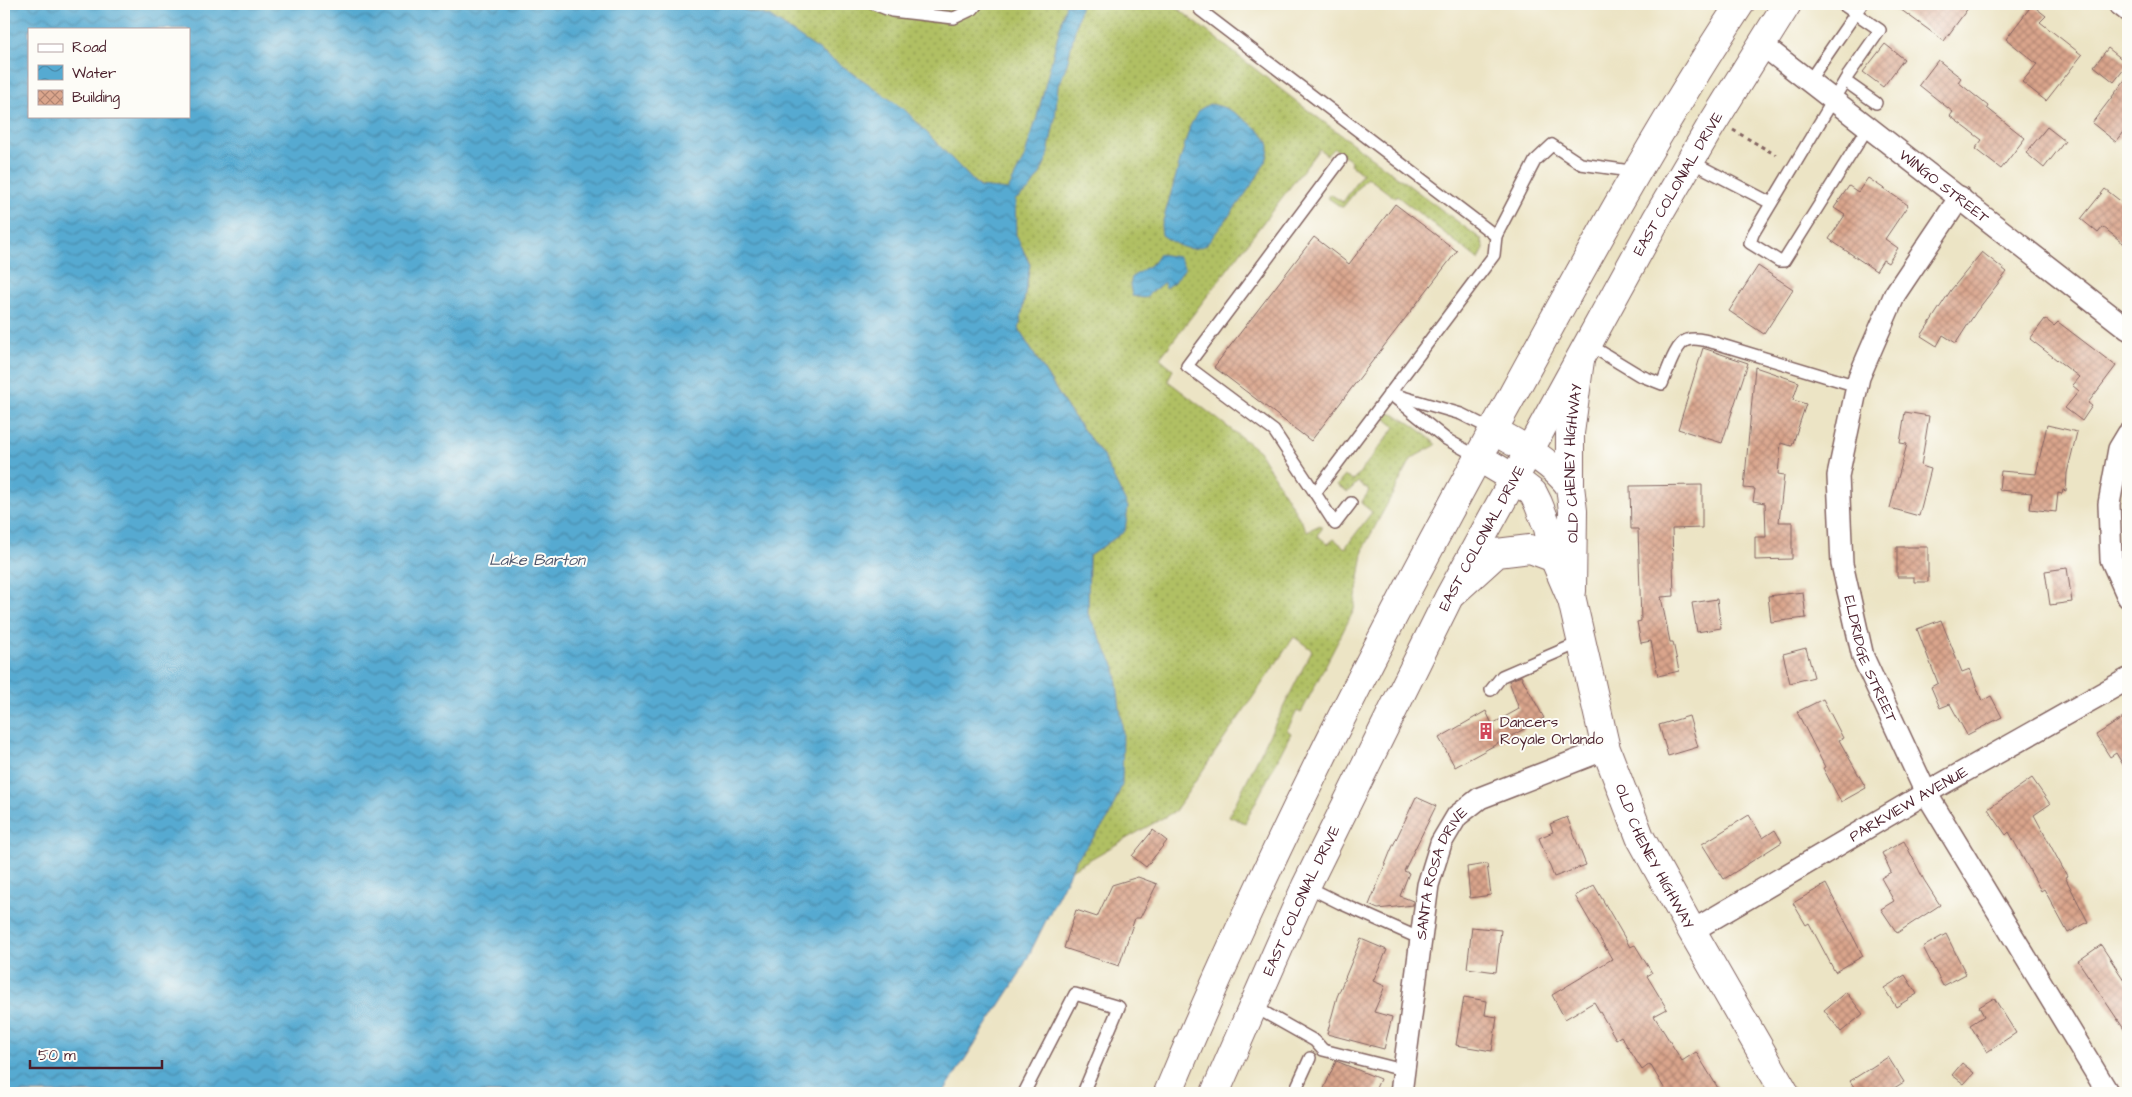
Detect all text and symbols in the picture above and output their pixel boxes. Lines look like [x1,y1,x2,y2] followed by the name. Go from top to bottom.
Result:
[28,28,190,118] legend
[72,37,107,58] text: Road
[72,63,116,84] text: Water
[72,87,120,109] text: Building
[1628,108,1728,260] street label: EAST COLONIAL DRIVE
[1894,145,1994,229] street label: WINGO STREET
[1560,382,1588,543] street label: OLD CHENEY HIGHWAY
[1434,461,1530,615] street label: EAST COLONIAL DRIVE
[489,549,587,571] water label: Lake Barton
[1838,594,1902,727] street label: ELDRIDGE STREET
[1500,712,1604,751] place label: Dancers Royale Orlando
[1476,721,1496,741] building icon: Dancers Royale Orlando
[1845,761,1972,847] street label: PARKVIEW AVENUE
[1609,781,1699,933] street label: OLD CHENEY HIGHWAY
[1411,802,1472,941] street label: SANTA ROSA DRIVE
[1258,822,1345,979] street label: EAST COLONIAL DRIVE
[30,1037,162,1069] scale bar
[38,1045,76,1066] text: 50 m

